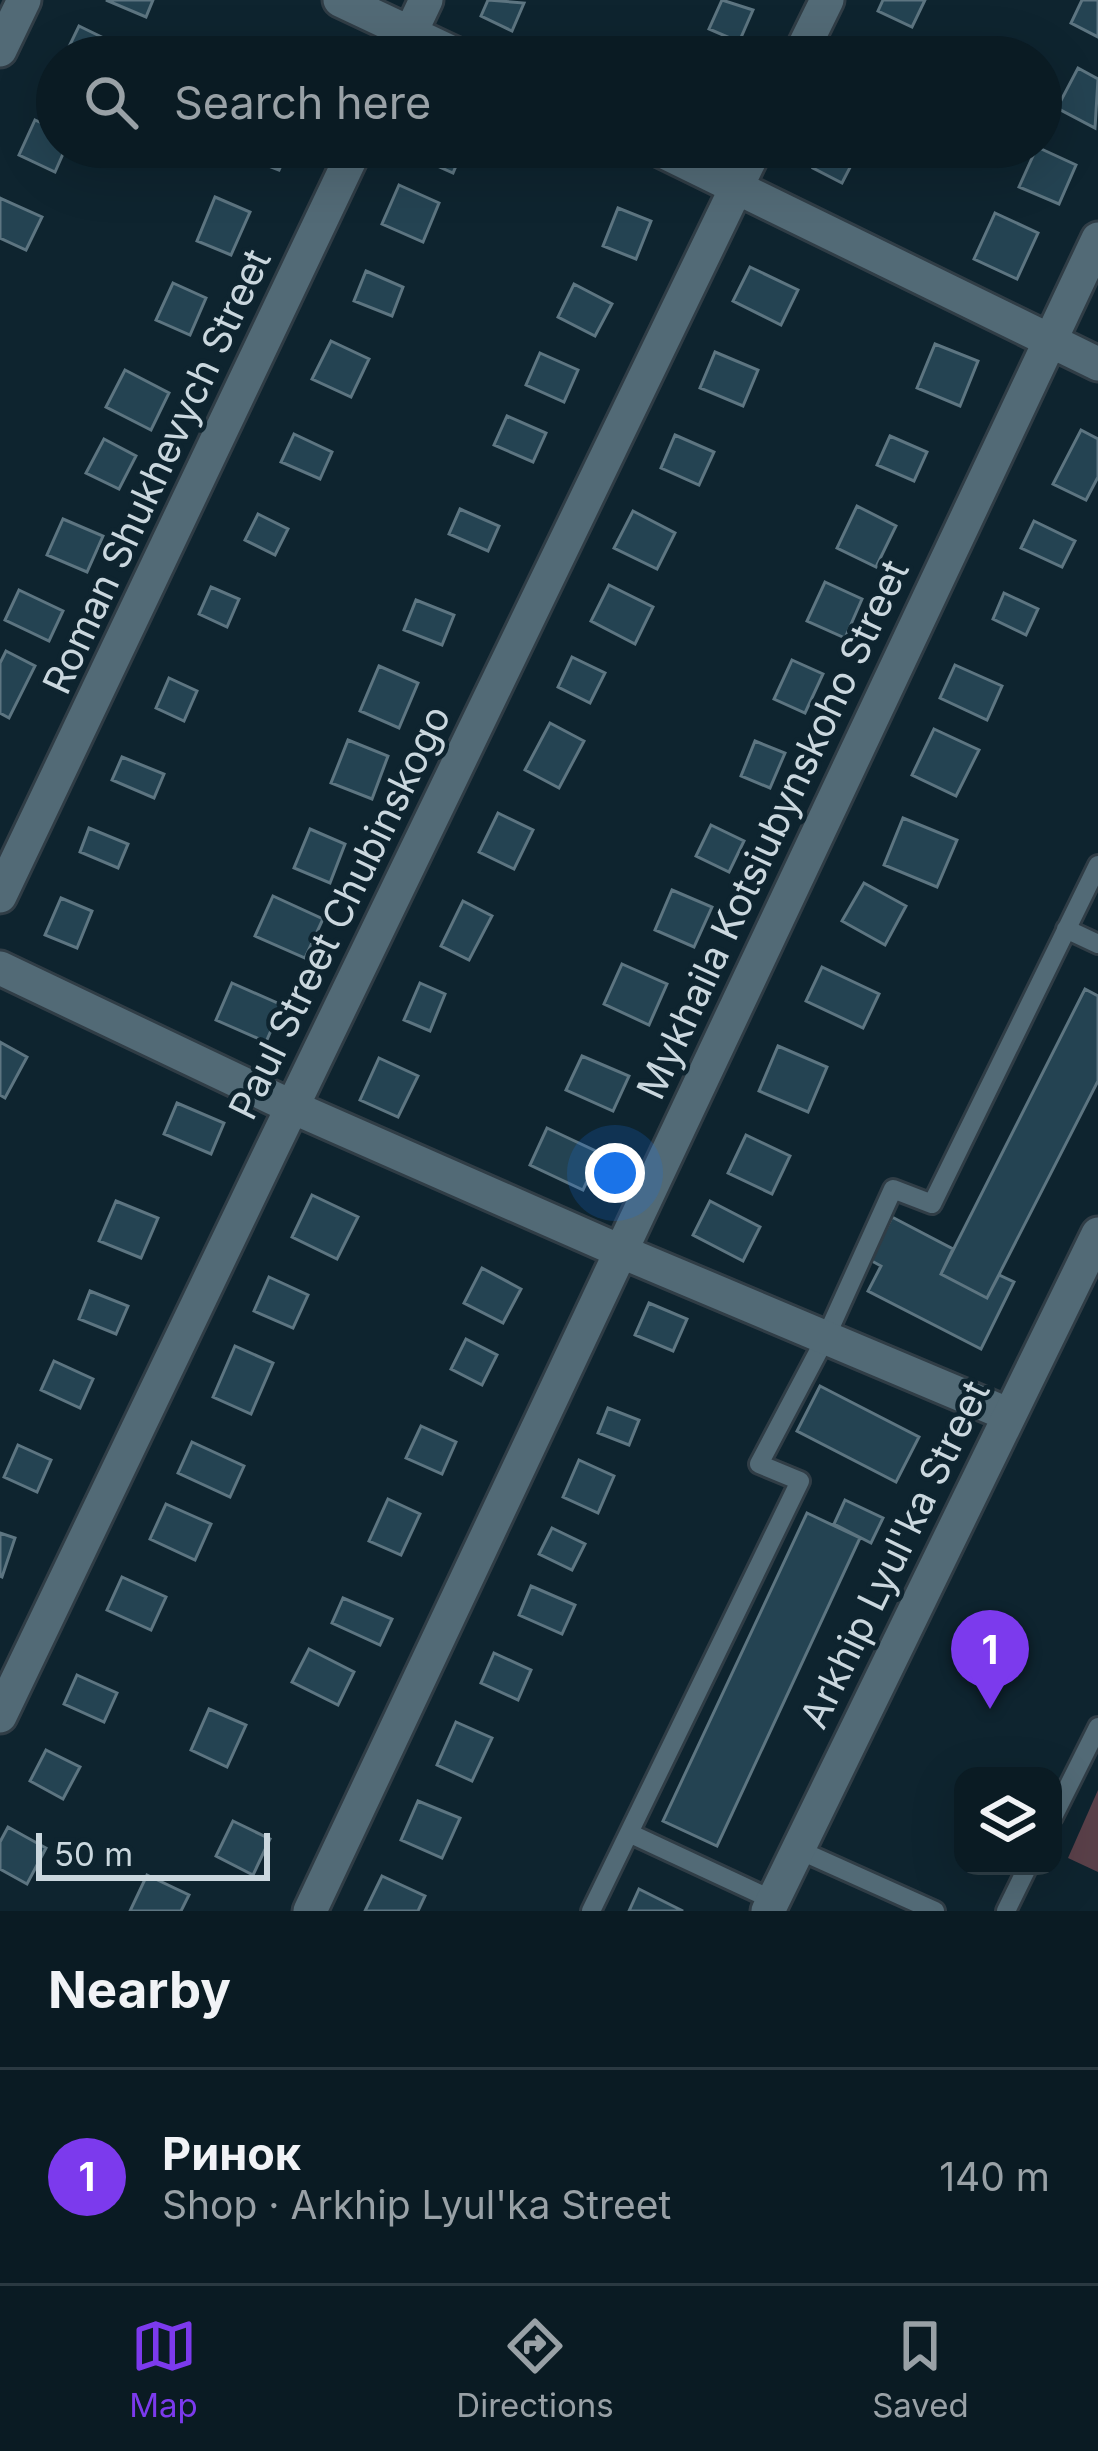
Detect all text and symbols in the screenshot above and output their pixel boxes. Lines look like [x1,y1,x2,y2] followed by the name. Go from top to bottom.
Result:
[36,36,1062,168] search box
[78,69,144,135] icon: search
[174,75,431,130] text: Search here
[32,241,280,701] street label: Roman Shukhevych Street
[626,552,918,1106] street label: Mykhaila Kotsiubynskoho Street
[218,698,460,1126] street label: Paul Street Chubinskogo
[585,1143,645,1203] your location
[789,1373,999,1735] street label: Arkhip Lyul'ka Street
[951,1610,1029,1709] pin: 1
[954,1767,1062,1875] map controls
[954,1767,1062,1875] button: layers
[36,1827,270,1880] scale bar
[54,1834,133,1874] text: 50 m
[48,1959,231,2020] text: Nearby
[162,2126,301,2181] text: Ринок
[79,2153,95,2200] text: 1
[939,2153,1050,2200] text: 140 m
[162,2181,671,2228] text: Shop · Arkhip Lyul'ka Street
[129,2313,198,2425] tab: Map
[456,2313,614,2425] tab: Directions
[872,2313,969,2425] tab: Saved

